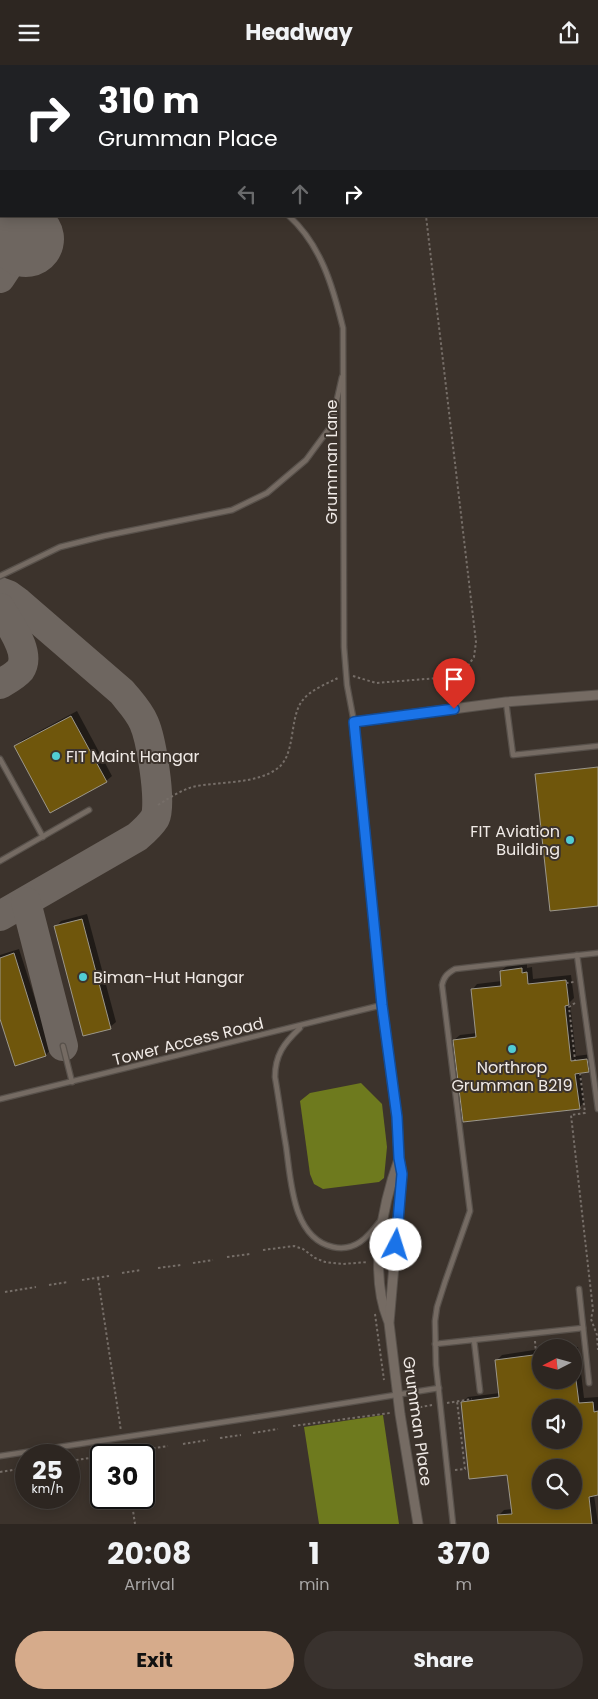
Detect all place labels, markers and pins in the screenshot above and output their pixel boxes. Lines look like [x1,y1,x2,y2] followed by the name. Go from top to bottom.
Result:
[433,658,475,709] pin
[66,745,200,768] place label: FIT Maint Hangar
[50,750,62,762] marker: FIT Maint Hangar
[470,820,560,861] place label: FIT Aviation Building
[564,834,576,846] marker: FIT Aviation Building
[93,966,244,989] place label: Biman-Hut Hangar
[77,971,89,983] marker: Biman-Hut Hangar
[506,1043,518,1055] marker: Northrop Grumman B219
[451,1056,573,1097] place label: Northrop Grumman B219

